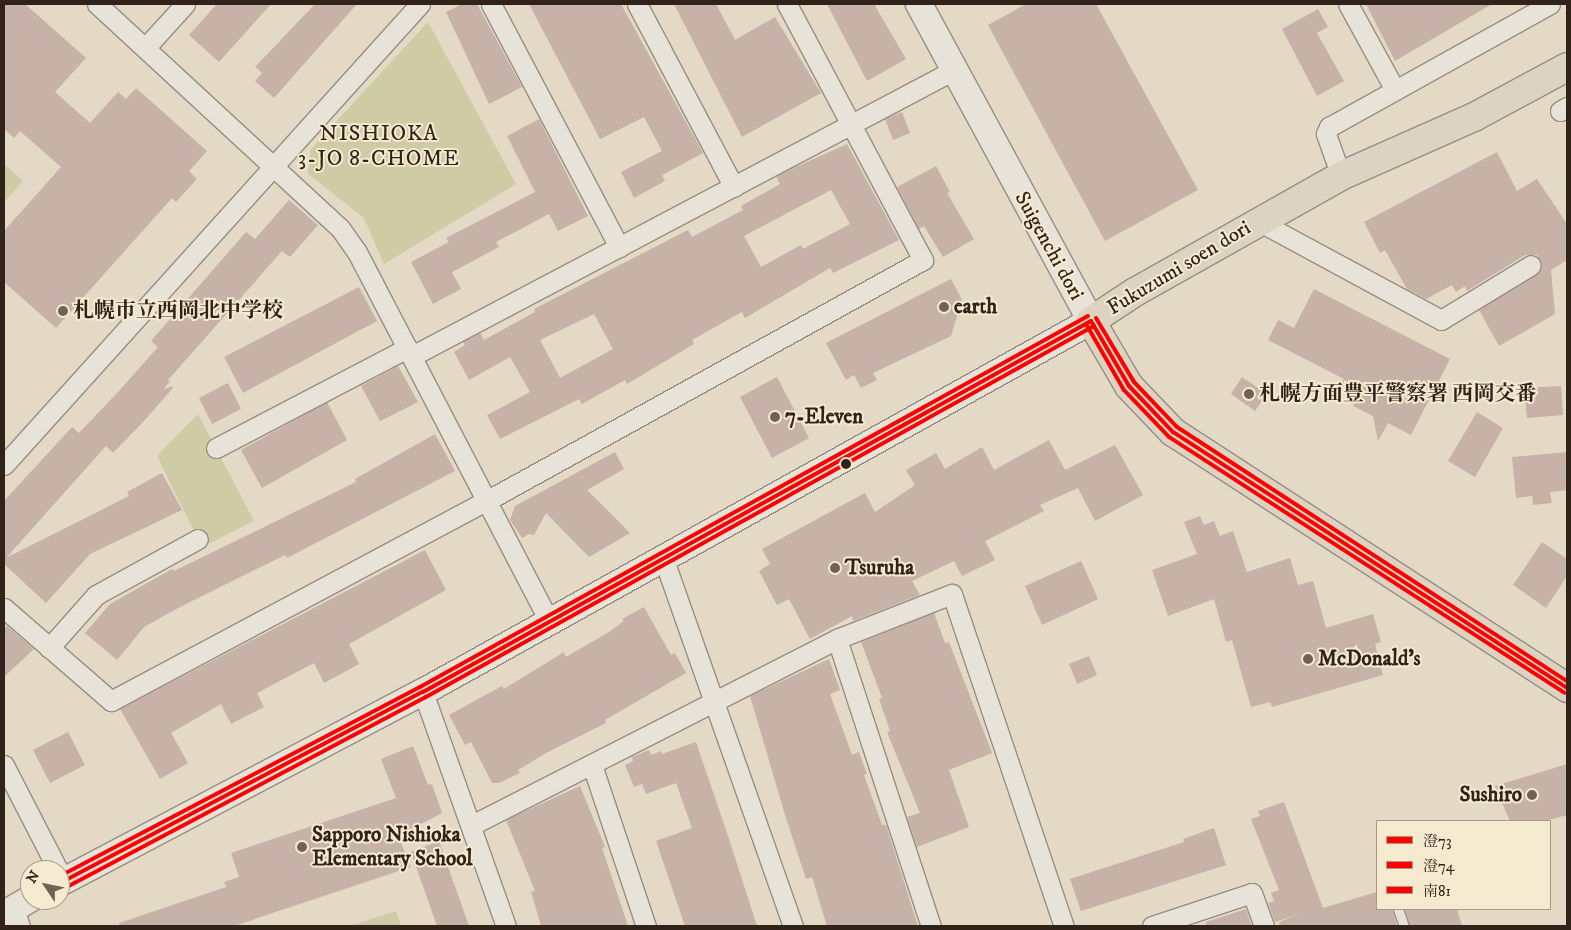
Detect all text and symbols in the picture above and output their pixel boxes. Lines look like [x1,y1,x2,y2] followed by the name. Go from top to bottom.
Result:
[297,120,461,172] district label: NISHIOKA 3-JO 8-CHOME
[1009,187,1089,305] street label: Suigenchi dori
[1103,215,1255,321] street label: Fukuzumi soen dori
[954,294,997,320] place label: earth
[73,298,283,324] place label: 札幌市立西岡北中学校
[938,301,950,313] marker: earth
[57,305,69,317] marker: 札幌市立西岡北中学校
[1259,381,1537,407] place label: 札幌方面豊平警察署 西岡交番
[1243,388,1255,400] marker: 札幌方面豊平警察署 西岡交番
[785,404,863,430] place label: 7-Eleven
[769,411,781,423] marker: 7-Eleven
[841,459,851,469] unlabelled marker
[845,555,914,581] place label: Tsuruha
[829,562,841,574] marker: Tsuruha
[1318,646,1421,672] place label: McDonald's
[1302,653,1314,665] marker: McDonald's
[1459,782,1522,808] place label: Sushiro
[1526,789,1538,801] marker: Sushiro
[1376,820,1551,910] legend
[312,822,473,872] place label: Sapporo Nishioka Elementary School
[1423,832,1452,851] text: 澄73
[296,841,308,853] marker: Sapporo Nishioka Elementary School
[1423,857,1454,876] text: 澄74
[20,860,70,910] north arrow
[23,867,44,887] text: N
[1423,882,1451,901] text: 南81

